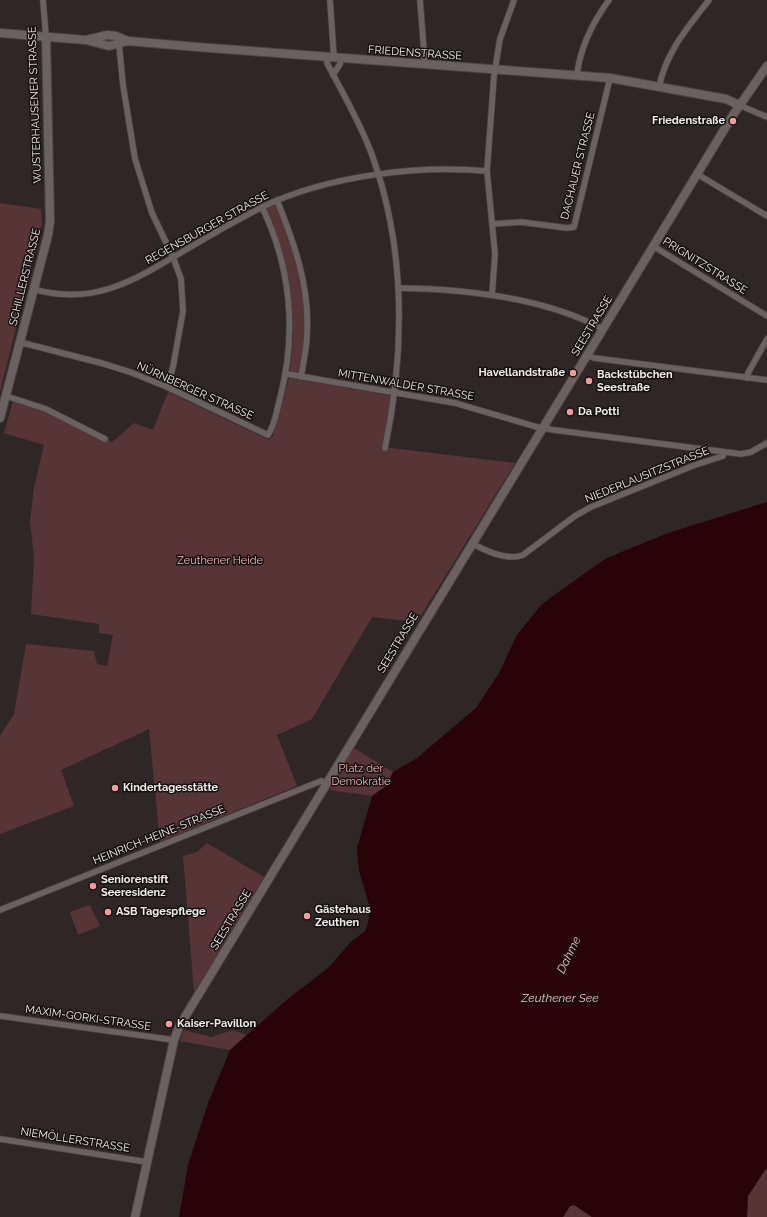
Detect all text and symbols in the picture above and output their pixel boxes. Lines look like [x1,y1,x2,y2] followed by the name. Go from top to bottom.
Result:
[26,26,44,184] street label: WUSTERHAUSENER STRASSE
[368,43,462,63] street label: FRIEDENSTRASSE
[558,111,598,221] street label: DACHAUER STRASSE
[652,114,725,128] place label: Friedenstraße
[728,116,738,126] marker: Friedenstraße
[143,189,271,267] street label: REGENSBURGER STRASSE
[7,227,43,327] street label: SCHILLERSTRASSE
[660,235,750,297] street label: PRIGNITZSTRASSE
[569,293,615,359] street label: SEESTRASSE
[135,359,255,423] street label: NÜRNBERGER STRASSE
[478,366,565,380] place label: Havellandstraße
[337,367,475,403] street label: MITTENWALDER STRASSE
[568,368,578,378] marker: Havellandstraße
[597,368,673,394] place label: Backstübchen Seestraße
[584,376,594,386] marker: Backstübchen Seestraße
[578,405,619,419] place label: Da Potti
[565,407,575,417] marker: Da Potti
[583,444,711,506] street label: NIEDERLAUSITZSTRASSE
[177,554,263,568] park label: Zeuthener Heide
[375,610,421,676] street label: SEESTRASSE
[331,762,391,788] park label: Platz der Demokratie
[123,781,218,795] place label: Kindertagesstätte
[110,783,120,793] marker: Kindertagesstätte
[91,802,227,868] street label: HEINRICH-HEINE-STRASSE
[101,873,169,899] place label: Seniorenstift Seeresidenz
[88,881,98,891] marker: Seniorenstift Seeresidenz
[208,887,254,953] street label: SEESTRASSE
[315,903,371,929] place label: Gästehaus Zeuthen
[116,905,206,919] place label: ASB Tagespflege
[103,907,113,917] marker: ASB Tagespflege
[302,911,312,921] marker: Gästehaus Zeuthen
[554,934,584,976] water label: Dahme
[521,991,599,1005] water label: Zeuthener See
[24,1003,152,1033] street label: MAXIM-GORKI-STRASSE
[177,1017,256,1031] place label: Kaiser-Pavillon
[164,1019,174,1029] marker: Kaiser-Pavillon
[19,1125,131,1155] street label: NIEMÖLLERSTRASSE

